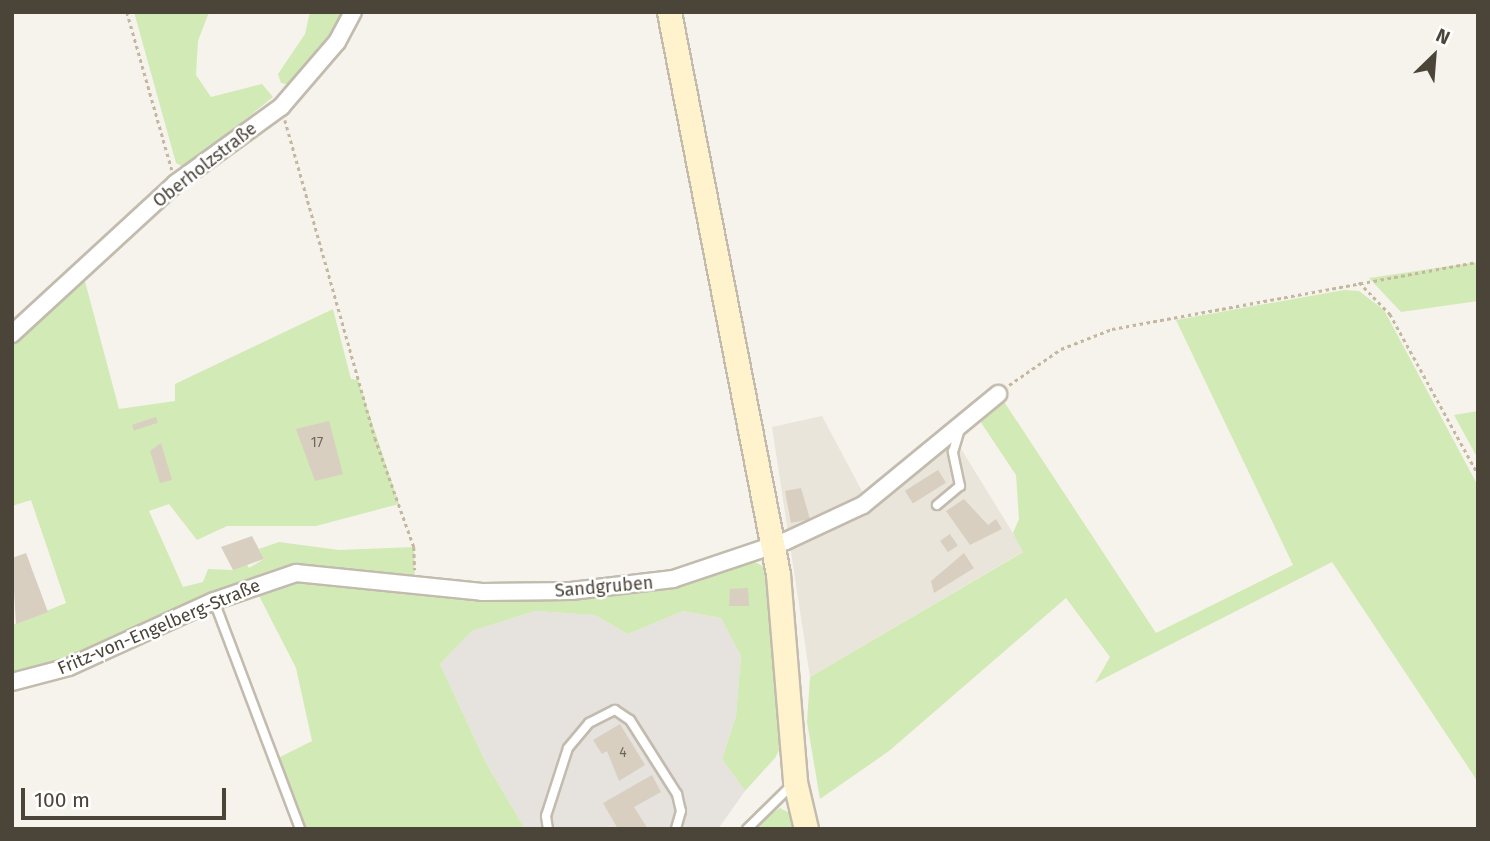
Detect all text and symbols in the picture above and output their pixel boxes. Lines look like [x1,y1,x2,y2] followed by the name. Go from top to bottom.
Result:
[1399,21,1469,91] north arrow
[1433,23,1454,50] text: N
[149,118,261,212] street label: Oberholzstraße
[311,435,323,451] house number: 17
[554,572,654,602] street label: Sandgruben
[54,574,264,680] street label: Fritz-von-Engelberg-Straße
[619,745,627,761] house number: 4
[24,774,229,818] scale bar
[34,787,90,813] text: 100 m

